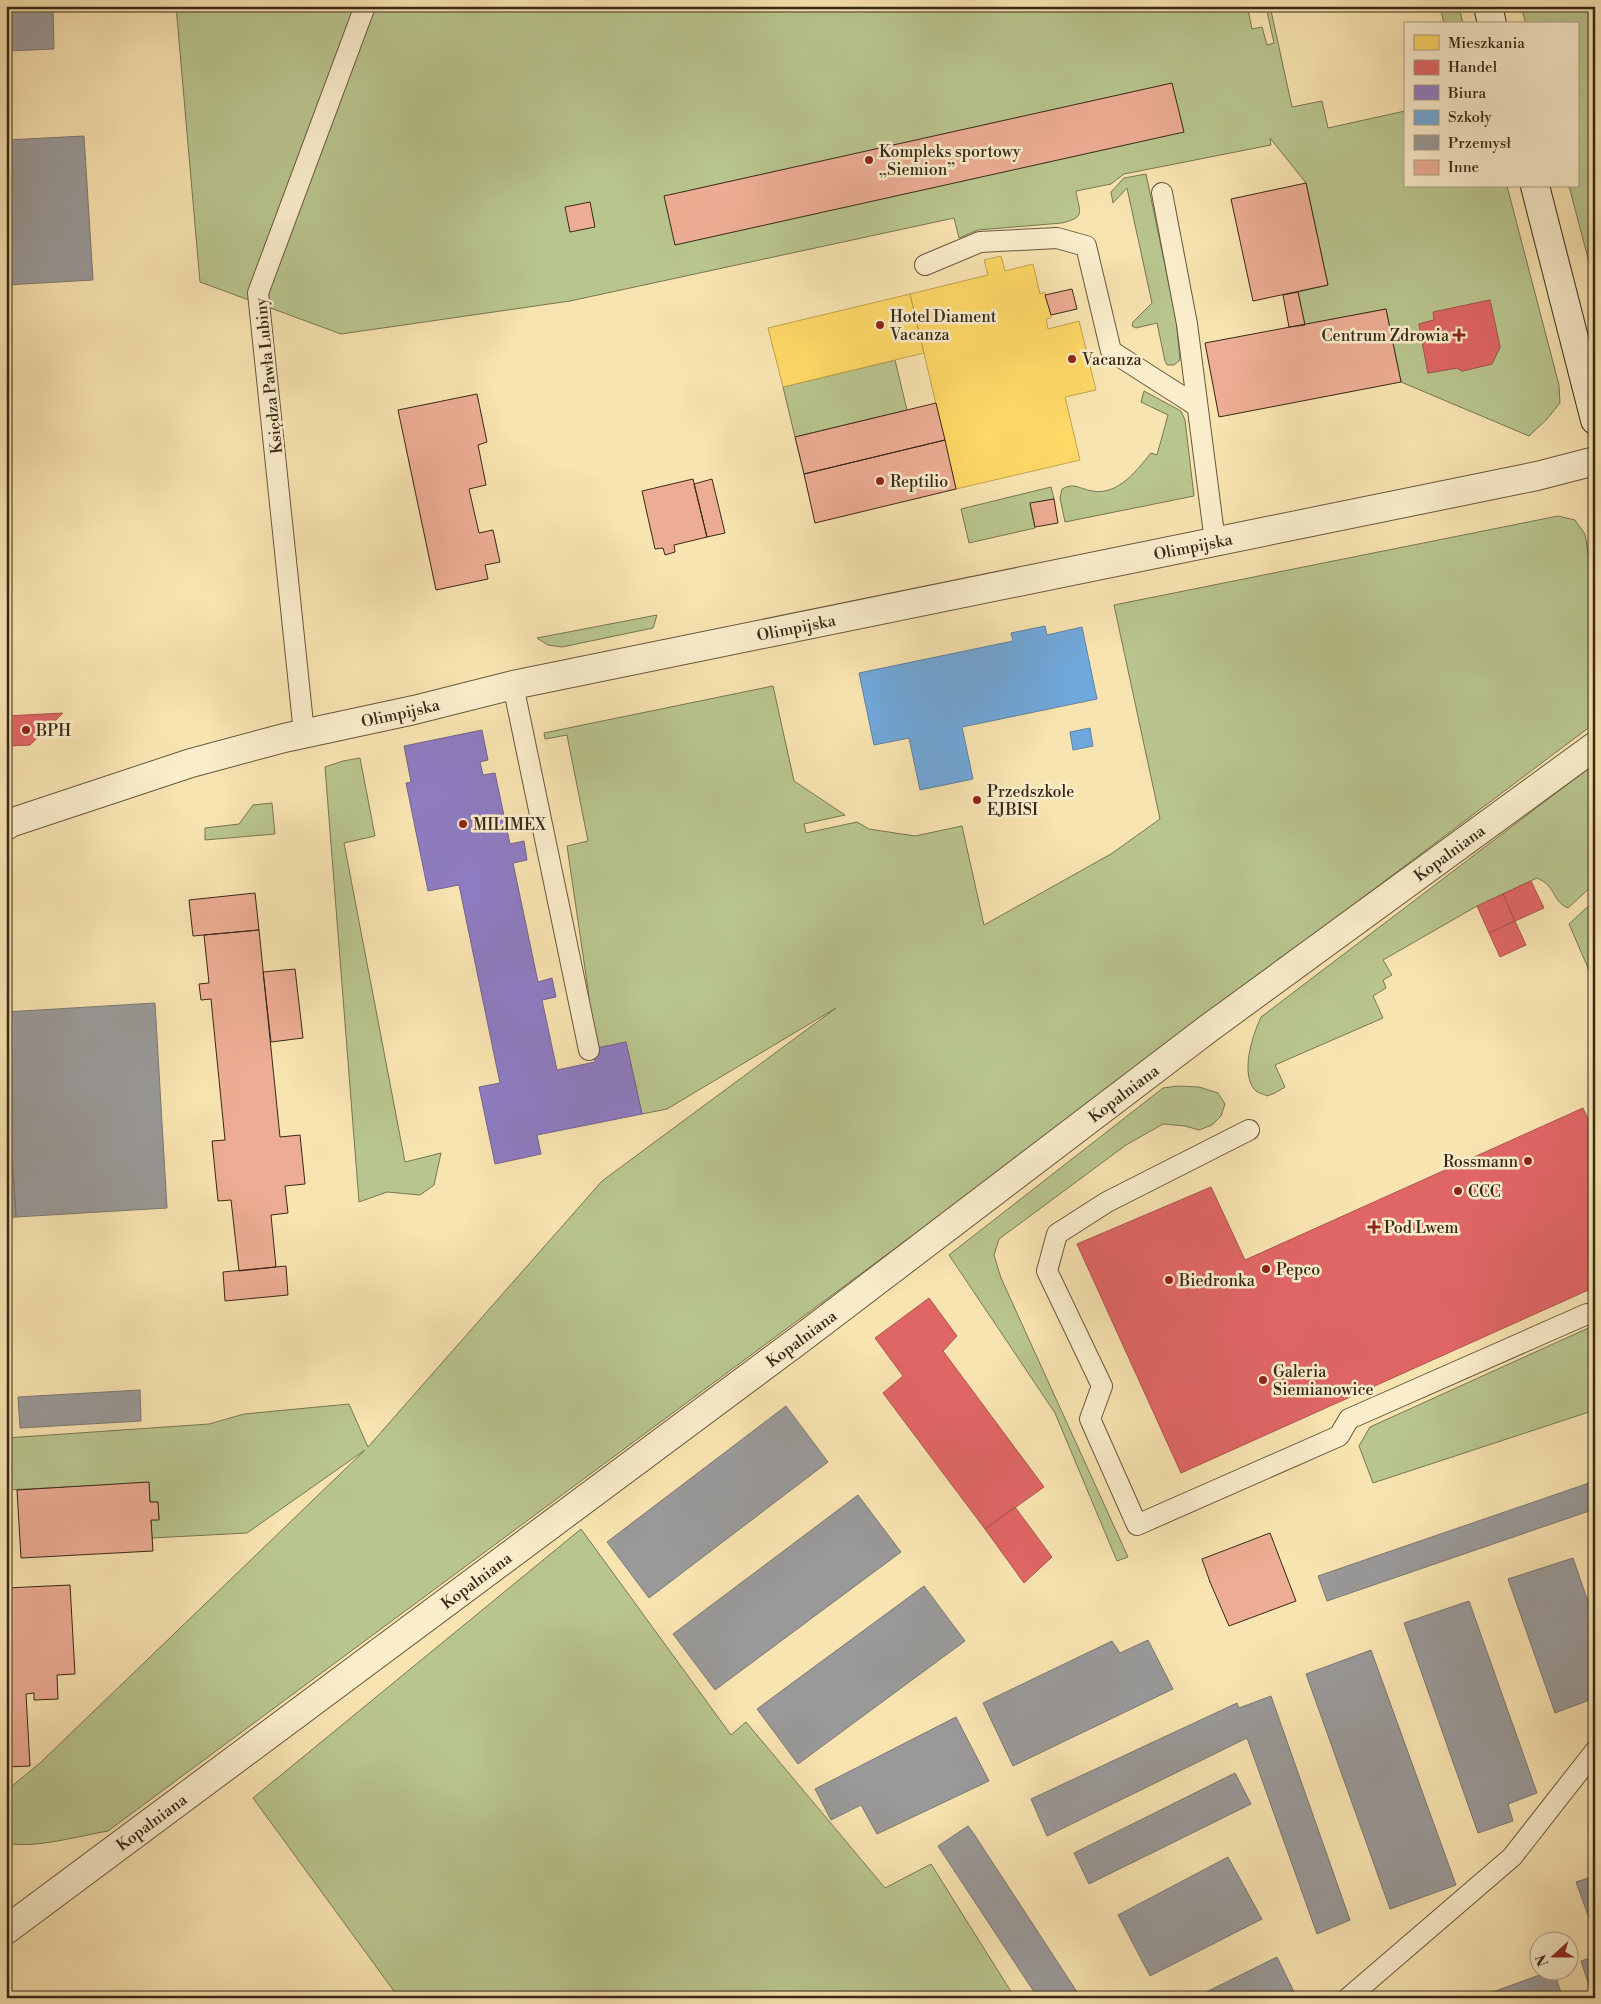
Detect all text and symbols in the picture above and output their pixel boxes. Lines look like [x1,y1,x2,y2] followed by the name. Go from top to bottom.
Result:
[1404,22,1578,188] legend
[1448,34,1525,53] text: Mieszkania
[1448,58,1498,77] text: Handel
[1447,84,1486,103] text: Biura
[1448,108,1492,127] text: Szkoły
[1448,134,1511,153] text: Przemysł
[879,142,1021,180] place label: Kompleks sportowy „Siemion”
[863,154,875,166] marker: Kompleks sportowy „Siemion”
[1448,158,1479,177] text: Inne
[251,297,287,455] street label: Księdza Pawła Lubiny
[889,307,997,345] place label: Hotel Diament Vacanza
[874,319,886,331] marker: Hotel Diament Vacanza
[1322,326,1450,346] place label: Centrum Zdrowia
[1453,329,1465,341] marker: Centrum Zdrowia
[1081,350,1143,370] place label: Vacanza
[1066,353,1078,365] marker: Vacanza
[890,472,948,492] place label: Reptilio
[874,475,886,487] marker: Reptilio
[1152,529,1235,565] street label: Olimpijska
[755,610,838,646] street label: Olimpijska
[359,695,443,732] street label: Olimpijska
[35,721,71,741] place label: BPH
[20,724,32,736] marker: BPH
[987,782,1074,820] place label: Przedszkole EJBISI
[971,794,983,806] marker: Przedszkole EJBISI
[473,815,547,835] place label: MILIMEX
[457,818,469,830] marker: MILIMEX
[1410,820,1490,886] street label: Kopalniana
[1085,1060,1164,1127] street label: Kopalniana
[1443,1152,1518,1172] place label: Rossmann
[1522,1155,1534,1167] marker: Rossmann
[1468,1182,1501,1202] place label: CCC
[1452,1185,1464,1197] marker: CCC
[1384,1218,1459,1238] place label: Pod Lwem
[1368,1221,1380,1233] marker: Pod Lwem
[1276,1260,1320,1280] place label: Pepco
[1260,1263,1272,1275] marker: Pepco
[1178,1271,1256,1291] place label: Biedronka
[1163,1274,1175,1286] marker: Biedronka
[762,1306,842,1372] street label: Kopalniana
[1273,1362,1374,1400] place label: Galeria Siemianowice
[1257,1374,1269,1386] marker: Galeria Siemianowice
[437,1548,517,1614] street label: Kopalniana
[112,1789,192,1856] street label: Kopalniana
[1528,1932,1578,1982] north arrow
[1532,1952,1553,1969] text: N

